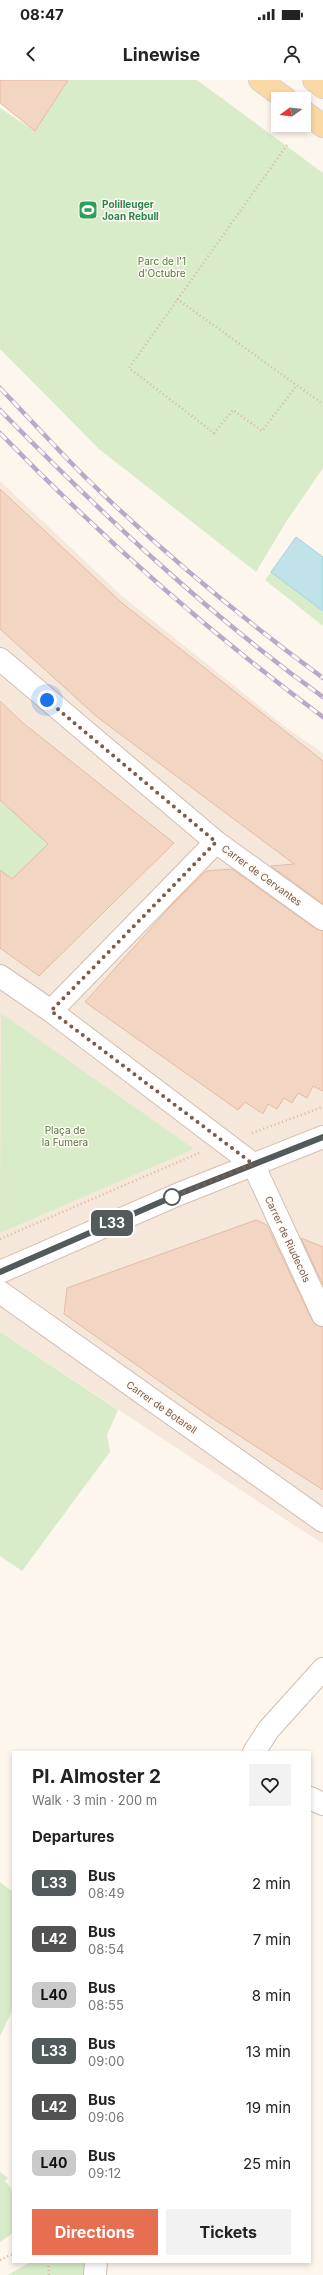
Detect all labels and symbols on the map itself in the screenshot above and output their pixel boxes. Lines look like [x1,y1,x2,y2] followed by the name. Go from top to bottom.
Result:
[271,92,311,132] north arrow
[102,198,159,222] place label: Polilleuger Joan Rebull
[77,199,99,221] sports icon: Polilleuger Joan Rebull
[138,255,186,279] park label: Parc de l'1 d'Octubre
[37,690,57,710] your location
[220,842,304,908] street label: Carrer de Cervantes
[42,1124,88,1148] park label: Plaça de la Fumera
[163,1188,181,1206] unlabelled marker
[263,1194,313,1284] street label: Carrer de Riudecols
[89,1210,135,1236] line badge: L33
[124,1378,200,1436] street label: Carrer de Botarell

